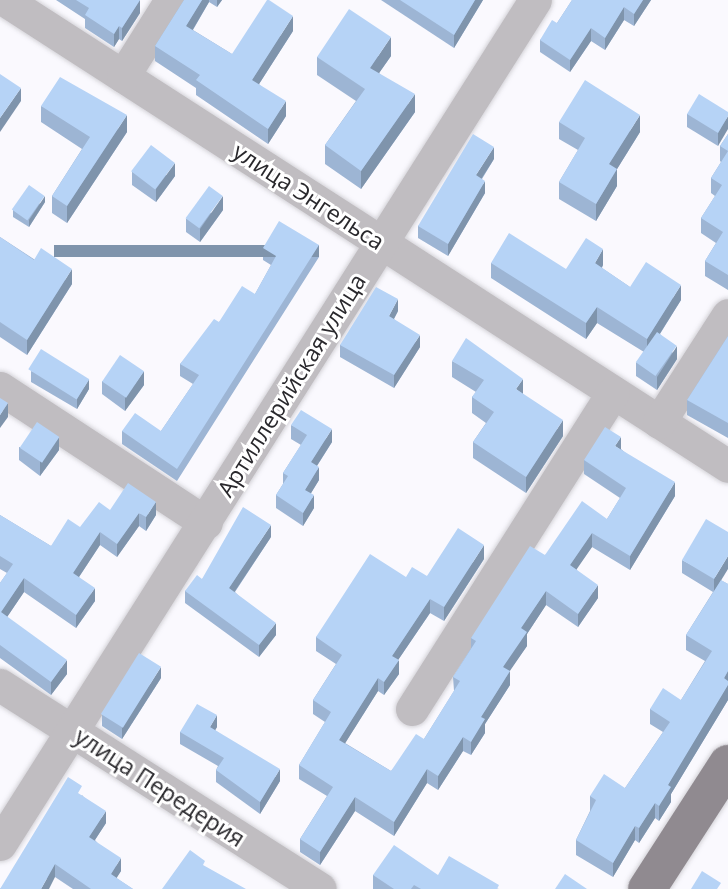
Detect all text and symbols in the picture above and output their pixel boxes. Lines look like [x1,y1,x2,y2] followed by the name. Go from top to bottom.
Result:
[228,137,390,255] street label: улица Энгельса
[211,269,371,501] street label: Артиллерийская улица
[70,722,250,852] street label: улица Передерия

